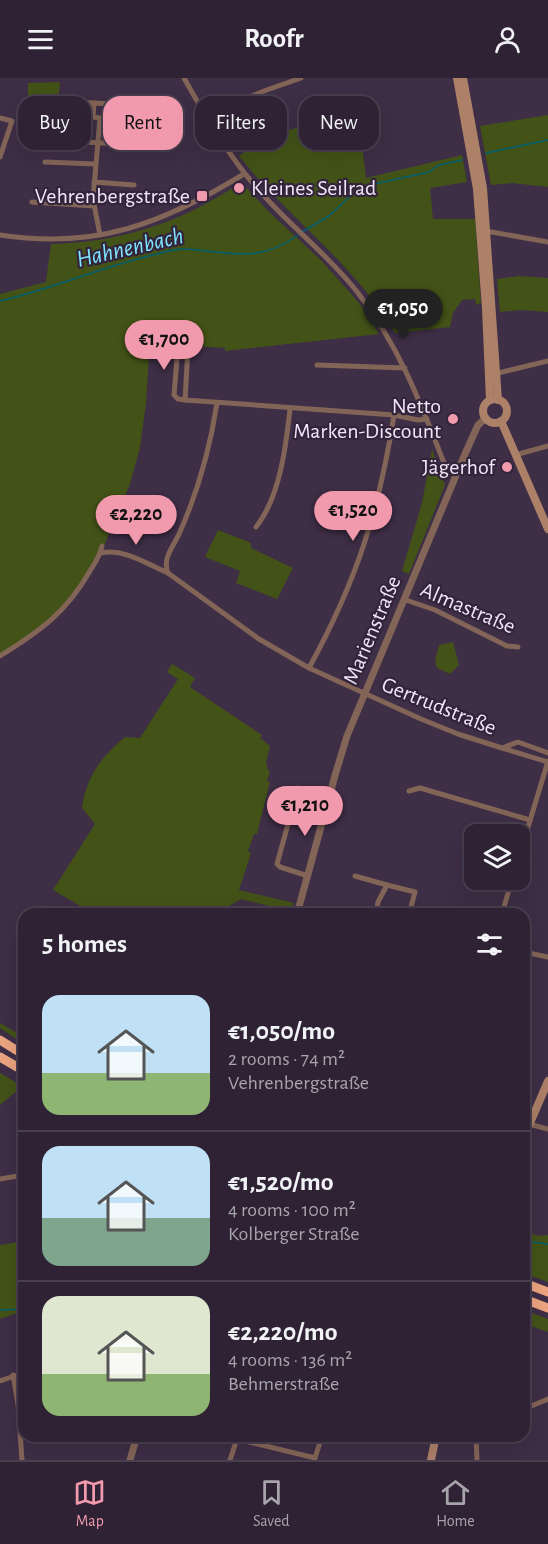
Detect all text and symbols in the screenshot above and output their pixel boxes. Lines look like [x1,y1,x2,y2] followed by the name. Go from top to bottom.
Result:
[24,23,57,56] icon: menu
[491,23,524,56] icon: person
[244,25,304,52] text: Roofr
[18,96,91,150] chip: Buy
[103,96,183,150] chip: Rent
[195,96,287,150] chip: Filters
[299,96,379,150] chip: New
[251,177,376,199] place label: Kleines Seilrad
[232,181,246,195] marker: Kleines Seilrad
[35,185,190,207] place label: Vehrenbergstraße
[195,189,209,203] marker: Vehrenbergstraße
[74,224,186,272] water label: Hahnenbach
[354,289,452,340] pin: €1,050
[378,298,428,318] text: €1,050
[115,320,213,371] pin: €1,700
[139,329,189,349] text: €1,700
[293,395,441,442] place label: Netto Marken-Discount
[446,412,460,426] marker: Netto Marken-Discount
[422,456,496,478] place label: Jägerhof
[500,460,514,474] marker: Jägerhof
[304,491,402,542] pin: €1,520
[87,495,185,546] pin: €2,220
[328,500,378,520] text: €1,520
[110,504,162,524] text: €2,220
[339,573,405,687] street label: Marienstraße
[417,578,519,638] street label: Almastraße
[379,673,499,739] street label: Gertrudstraße
[256,786,354,837] pin: €1,210
[281,795,329,815] text: €1,210
[464,824,530,890] map controls
[464,824,530,890] button: layers
[473,928,506,961] icon: filters
[42,931,127,957] text: 5 homes
[228,1018,335,1044] text: €1,050/mo
[90,1019,162,1091] icon: home
[228,1049,345,1069] text: 2 rooms · 74 m²
[228,1073,369,1093] text: Vehrenbergstraße
[228,1169,334,1195] text: €1,520/mo
[90,1170,162,1242] icon: home
[228,1200,356,1220] text: 4 rooms · 100 m²
[228,1224,360,1244] text: Kolberger Straße
[228,1319,338,1345] text: €2,220/mo
[90,1320,162,1392] icon: home
[228,1350,352,1370] text: 4 rooms · 136 m²
[228,1374,339,1394] text: Behmerstraße
[73,1476,106,1531] tab: Map
[253,1476,290,1531] tab: Saved
[436,1476,475,1531] tab: Home

